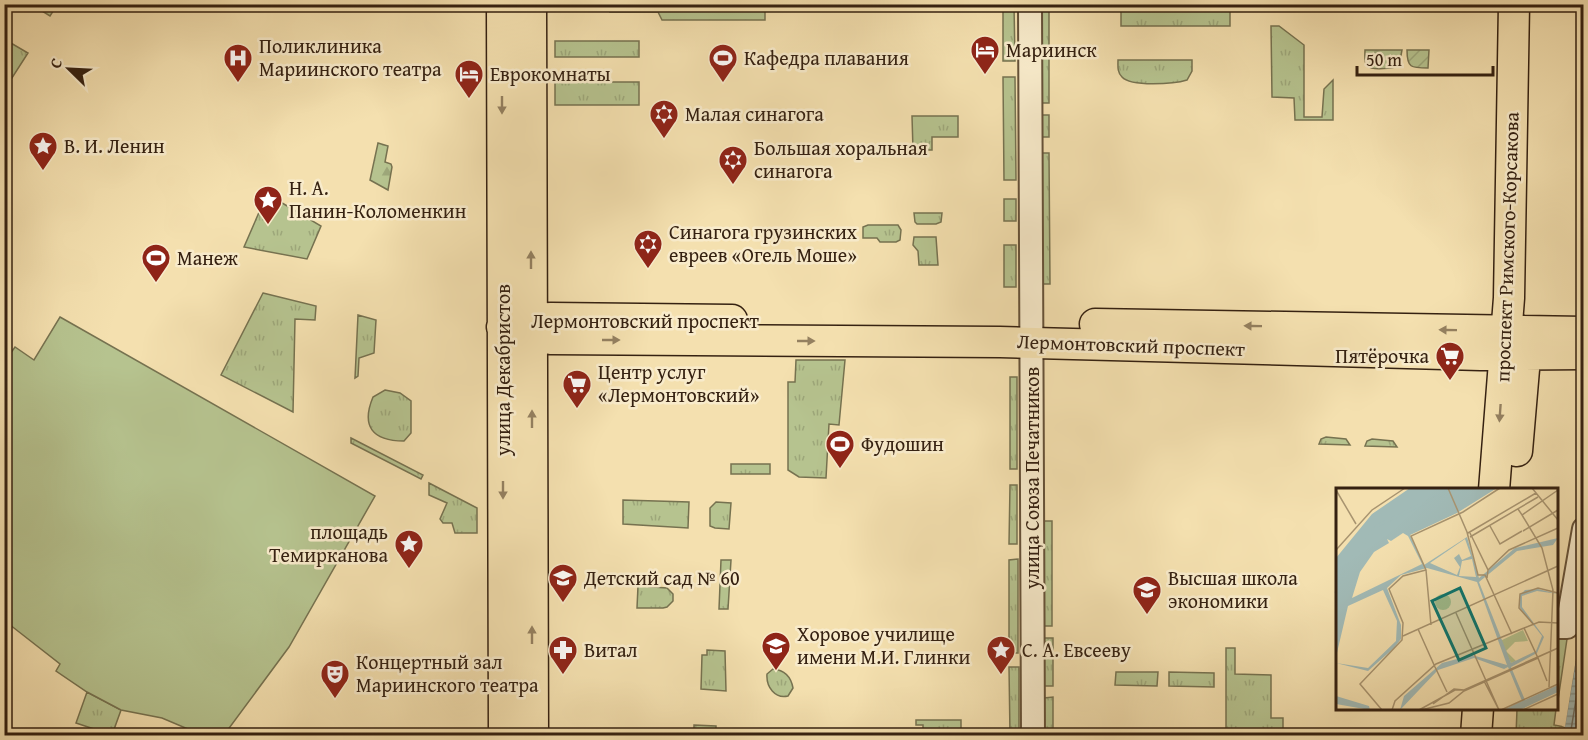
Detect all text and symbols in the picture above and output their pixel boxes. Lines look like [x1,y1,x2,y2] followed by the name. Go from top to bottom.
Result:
[259,31,442,83] place label: Поликлиника Мариинского театра
[969,34,1001,76] hotel icon: Мариинск
[1006,35,1097,64] place label: Мариинск
[39,39,99,99] north arrow
[1357,39,1494,77] scale bar
[222,42,254,84] hospital icon: Поликлиника Мариинского театра
[707,42,739,84] sports icon: Кафедра плавания
[744,43,909,72] place label: Кафедра плавания
[1366,46,1402,73] text: 50 m
[42,54,68,72] text: С
[453,58,485,100] hotel icon: Еврокомнаты
[490,59,611,88] place label: Еврокомнаты
[497,95,507,114] one-way arrow
[648,98,680,140] synagogue icon: Малая синагога
[685,99,824,128] place label: Малая синагога
[1487,111,1526,382] street label: проспект Римского-Корсакова
[27,130,59,172] place icon: В. И. Ленин
[64,131,165,160] place label: В. И. Ленин
[754,133,928,185] place label: Большая хоральная синагога
[717,144,749,186] synagogue icon: Большая хоральная синагога
[289,173,467,225] place label: Н. А. Панин-Коломенкин
[252,184,284,226] place icon: Н. А. Панин-Коломенкин
[669,217,858,269] place label: Синагога грузинских евреев «Огель Моше»
[632,228,664,270] synagogue icon: Синагога грузинских евреев «Огель Моше»
[140,242,172,284] sports icon: Манеж
[177,243,238,272] place label: Манеж
[526,251,536,270] one-way arrow
[488,284,517,457] street label: улица Декабристов
[531,306,759,335] street label: Лермонтовский проспект
[1243,322,1262,331] one-way arrow
[1438,325,1457,335] one-way arrow
[1017,326,1246,363] street label: Лермонтовский проспект
[602,335,621,344] one-way arrow
[797,336,816,346] one-way arrow
[1434,340,1466,382] supermarket icon: Пятёрочка
[1335,341,1429,370] place label: Пятёрочка
[598,357,760,409] place label: Центр услуг «Лермонтовский»
[1017,367,1046,590] street label: улица Союза Печатников
[561,368,593,410] supermarket icon: Центр услуг «Лермонтовский»
[1495,404,1504,423] one-way arrow
[527,410,537,429] one-way arrow
[824,428,856,470] sports icon: Фудошин
[861,429,944,458] place label: Фудошин
[498,481,508,500] one-way arrow
[1336,488,1558,710] inset map
[269,517,388,569] place label: площадь Темирканова
[393,528,425,570] place icon: площадь Темирканова
[547,562,579,604] school or university icon: Детский сад № 60
[583,563,740,592] place label: Детский сад № 60
[1168,563,1298,615] place label: Высшая школа экономики
[1131,574,1163,616] school or university icon: Высшая школа экономики
[797,619,970,671] place label: Хоровое училище имени М.И. Глинки
[527,626,537,645] one-way arrow
[760,630,792,672] school or university icon: Хоровое училище имени М.И. Глинки
[547,634,579,676] pharmacy icon: Витал
[985,634,1017,676] place icon: С. А. Евсееву
[584,635,637,664] place label: Витал
[1022,635,1131,664] place label: С. А. Евсееву
[356,647,539,699] place label: Концертный зал Мариинского театра
[319,658,351,700] theatre icon: Концертный зал Мариинского театра

